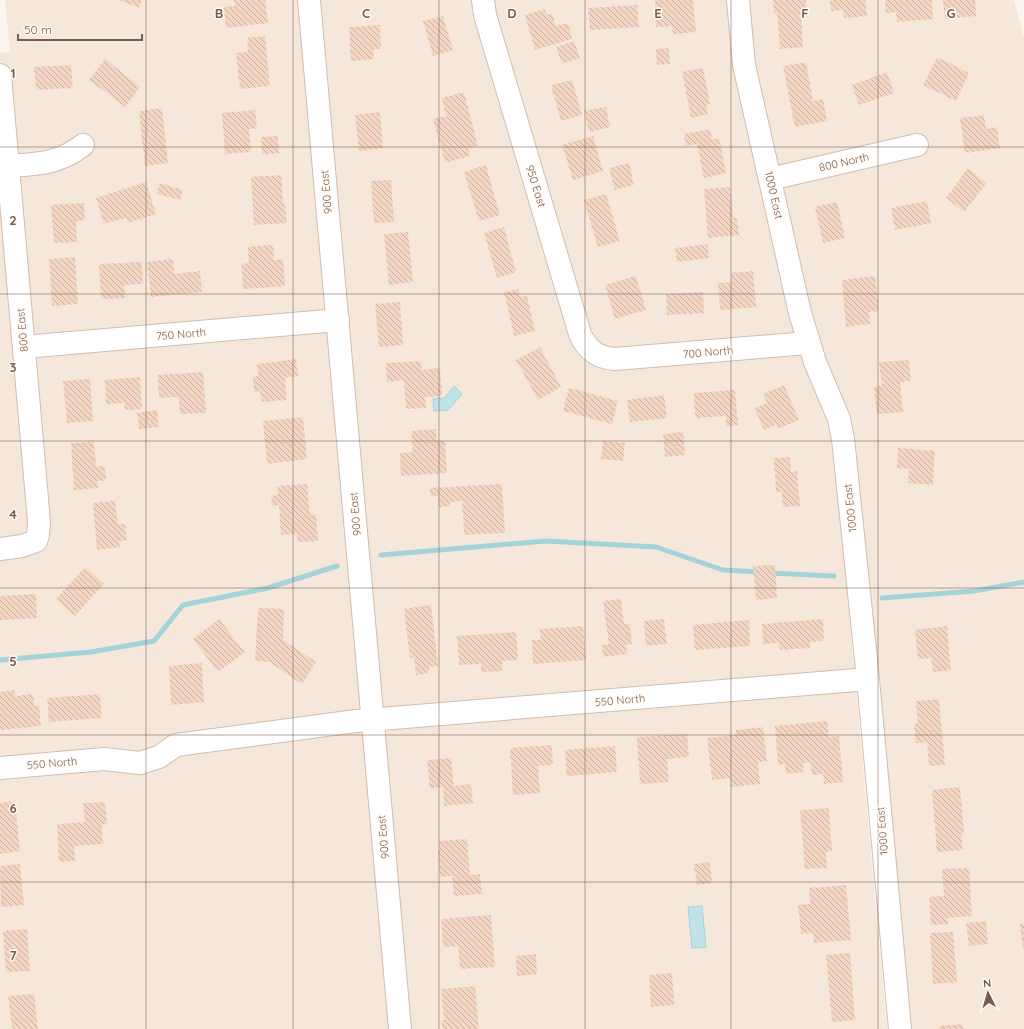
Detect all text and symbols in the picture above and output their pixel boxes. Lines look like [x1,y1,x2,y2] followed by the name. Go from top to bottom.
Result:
[215,5,223,21] text: B
[362,5,370,21] text: C
[507,5,517,21] text: D
[654,5,662,21] text: E
[801,5,809,21] text: F
[946,5,956,21] text: G
[18,16,142,42] scale bar
[24,22,52,37] text: 50 m
[10,65,16,81] text: 1
[818,149,870,175] street label: 800 North
[523,163,549,209] street label: 950 East
[317,169,335,215] street label: 900 East
[762,170,786,220] street label: 1000 East
[9,212,17,228] text: 2
[13,307,31,352] street label: 800 East
[155,325,207,343] street label: 750 North
[682,343,734,361] street label: 700 North
[10,359,17,375] text: 3
[840,483,859,533] street label: 1000 East
[346,491,364,537] street label: 900 East
[9,506,17,522] text: 4
[9,653,17,669] text: 5
[594,691,646,709] street label: 550 North
[26,754,78,772] street label: 550 North
[9,800,17,816] text: 6
[873,806,891,856] street label: 1000 East
[374,814,392,860] street label: 900 East
[9,947,17,963] text: 7
[968,973,1008,1013] north arrow
[982,976,992,990] text: N

